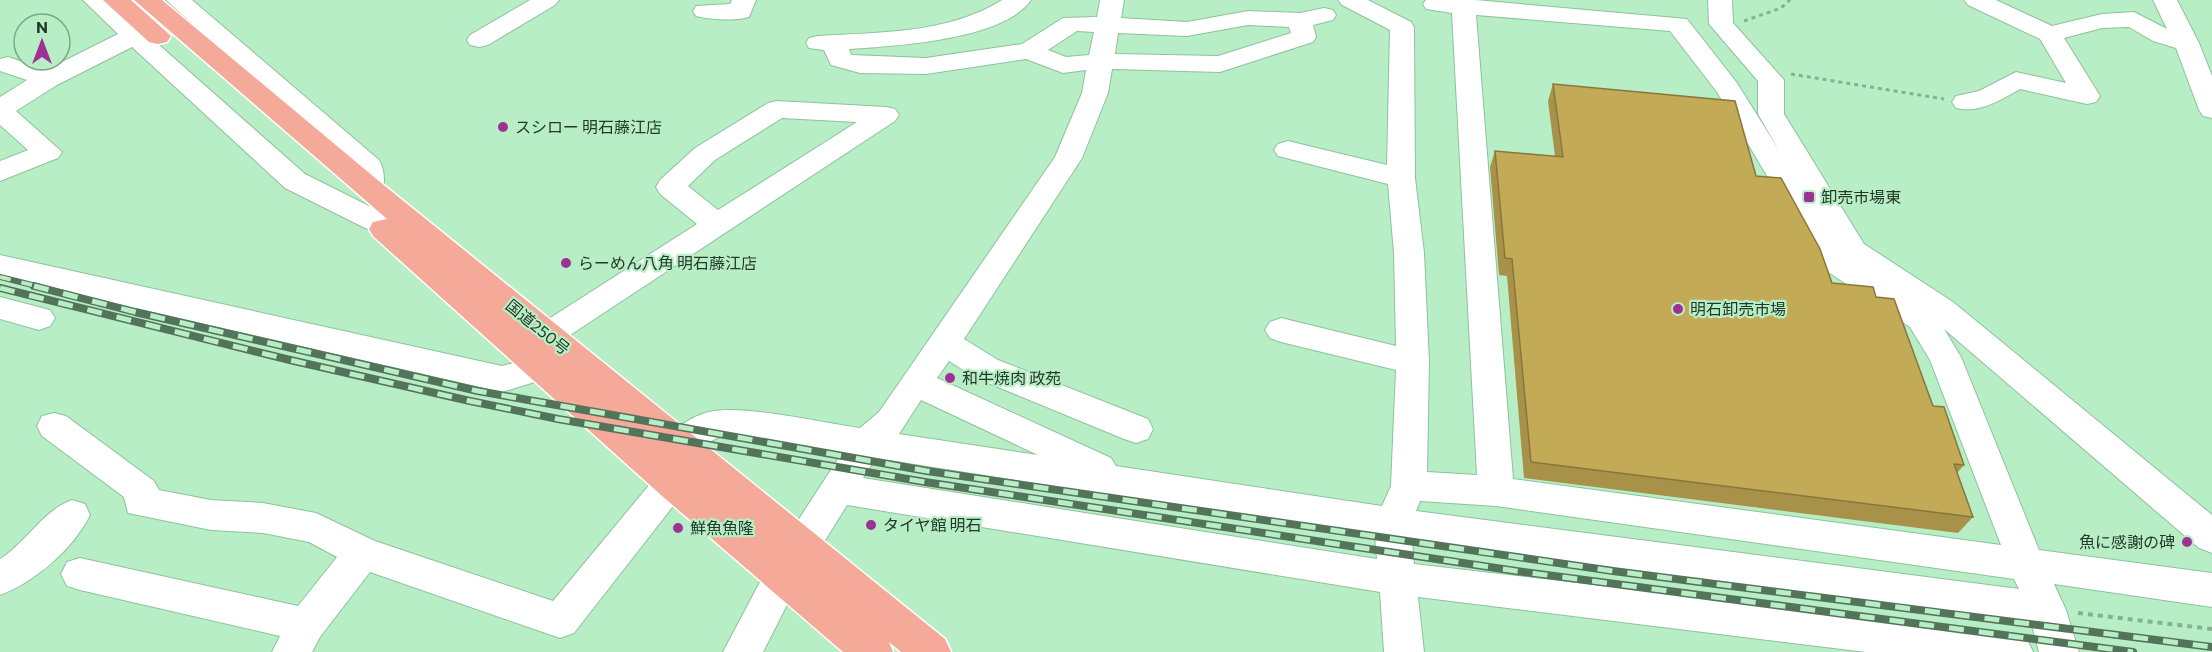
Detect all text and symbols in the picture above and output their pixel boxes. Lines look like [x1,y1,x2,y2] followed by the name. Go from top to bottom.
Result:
[12,12,72,72] north arrow
[36,17,48,36] text: N
[515,117,662,136] place label: スシロー 明石藤江店
[496,120,510,134] marker: スシロー 明石藤江店
[1821,187,1901,206] place label: 卸売市場東
[1802,190,1816,204] marker: 卸売市場東
[578,253,757,272] place label: らーめん八角 明石藤江店
[559,256,573,270] marker: らーめん八角 明石藤江店
[503,295,574,358] street label: 国道250号
[1690,299,1786,318] place label: 明石卸売市場
[1671,302,1685,316] marker: 明石卸売市場
[962,368,1061,387] place label: 和牛焼肉 政苑
[943,371,957,385] marker: 和牛焼肉 政苑
[883,515,982,534] place label: タイヤ館 明石
[690,518,754,537] place label: 鮮魚魚隆
[864,518,878,532] marker: タイヤ館 明石
[671,521,685,535] marker: 鮮魚魚隆
[2079,532,2175,551] place label: 魚に感謝の碑
[2180,535,2194,549] marker: 魚に感謝の碑

